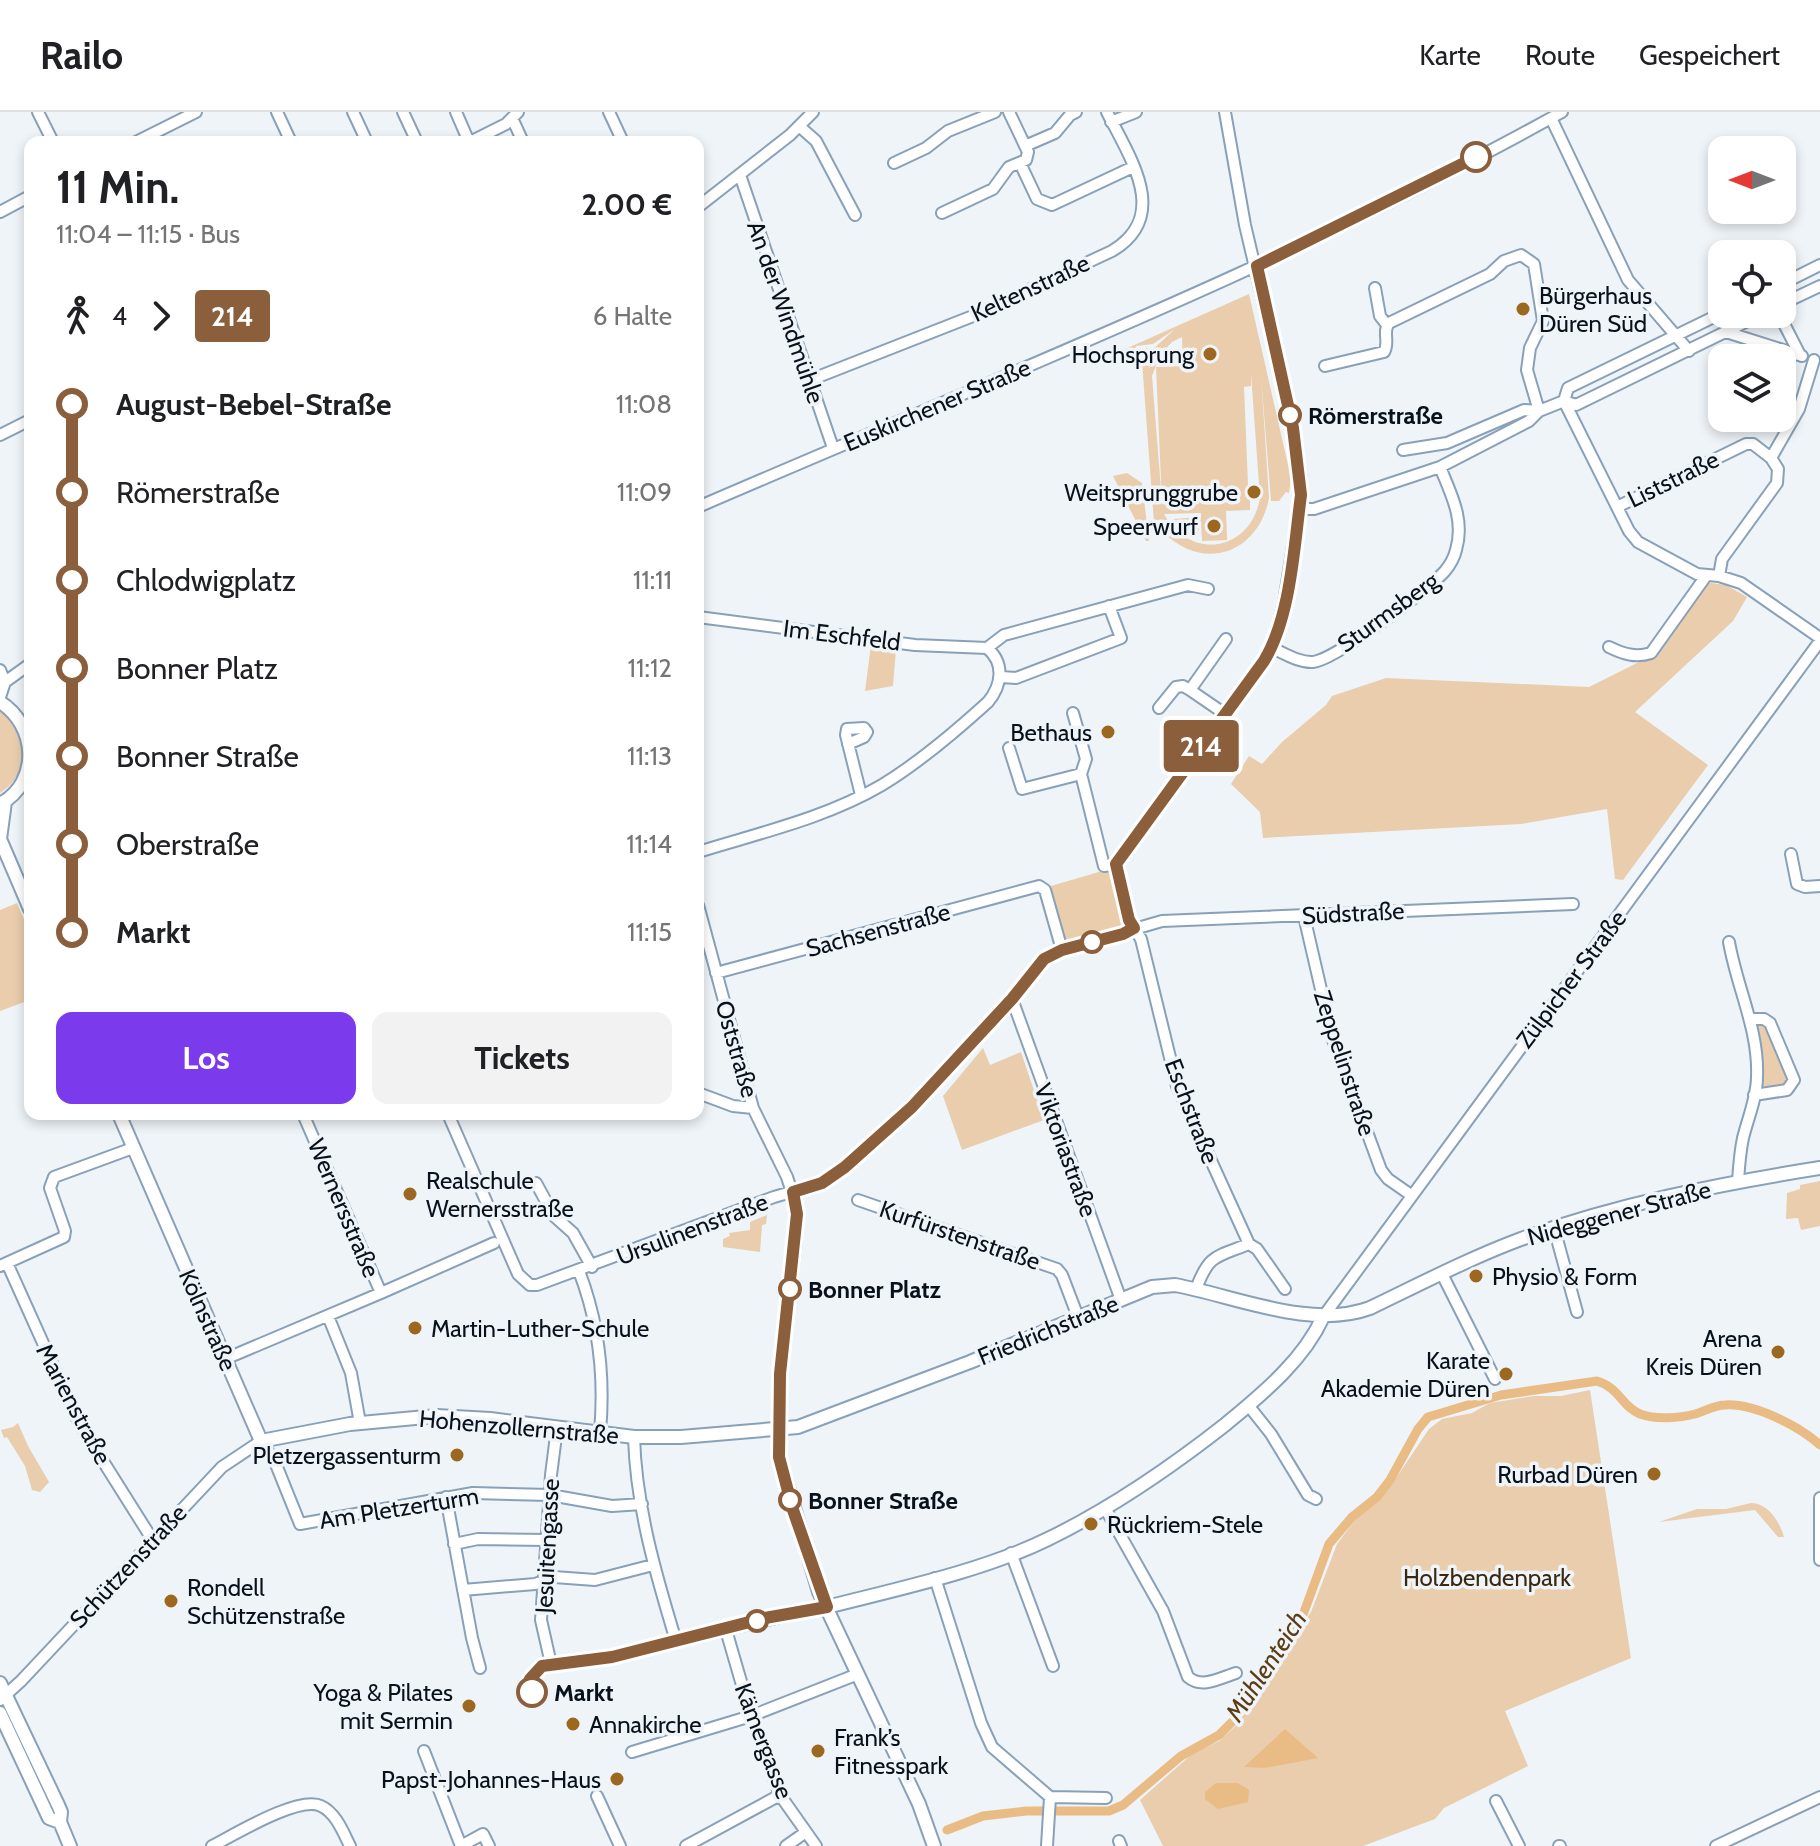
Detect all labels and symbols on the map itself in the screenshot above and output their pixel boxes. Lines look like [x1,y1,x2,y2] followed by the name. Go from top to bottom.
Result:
[1708,136,1796,224] north arrow
[1461,142,1491,172] unlabelled marker
[741,217,831,407] street label: An der Windmühle
[966,248,1094,328] street label: Keltenstraße
[1539,281,1652,338] place label: Bürgerhaus Düren Süd
[1514,300,1532,318] marker: Bürgerhaus Düren Süd
[1071,340,1195,369] place label: Hochsprung
[1201,345,1219,363] marker: Hochsprung
[839,353,1035,457] street label: Euskirchener Straße
[1308,401,1443,430] place label: Römerstraße
[1279,404,1301,426] marker: Römerstraße
[1623,444,1723,514] street label: Liststraße
[1064,478,1238,507] place label: Weitsprunggrube
[1245,483,1263,501] marker: Weitsprunggrube
[1093,512,1198,541] place label: Speerwurf
[1205,517,1223,535] marker: Speerwurf
[1332,565,1445,658] street label: Sturmsberg
[782,613,902,657] street label: Im Eschfeld
[1010,718,1092,747] place label: Bethaus
[1155,720,1247,772] line badge: 214
[1099,723,1117,741] marker: Bethaus
[1301,896,1405,930] street label: Südstraße
[803,897,953,963] street label: Sachsenstraße
[1510,904,1632,1054] street label: Zülpicher Straße
[1081,931,1103,953] unlabelled marker
[1308,987,1382,1139] street label: Zeppelinstraße
[709,997,765,1101] street label: Oststraße
[1159,1054,1225,1168] street label: Eschstraße
[1028,1079,1104,1221] street label: Viktoriastraße
[302,1134,386,1282] street label: Wernersstraße
[426,1166,574,1223] place label: Realschule Wernersstraße
[1524,1175,1714,1251] street label: Nideggener Straße
[401,1185,419,1203] marker: Realschule Wernersstraße
[612,1187,772,1271] street label: Ursulinenstraße
[876,1194,1044,1276] street label: Kurfürstenstraße
[1492,1262,1637,1291] place label: Physio & Form
[173,1265,243,1375] street label: Kölnstraße
[1467,1267,1485,1285] marker: Physio & Form
[808,1275,941,1304] place label: Bonner Platz
[779,1278,801,1300] marker: Bonner Platz
[973,1289,1123,1371] street label: Friedrichstraße
[431,1314,649,1343] place label: Martin-Luther-Schule
[406,1319,424,1337] marker: Martin-Luther-Schule
[1646,1324,1762,1381] place label: Arena Kreis Düren
[30,1339,118,1469] street label: Marienstraße
[1769,1343,1787,1361] marker: Arena Kreis Düren
[1321,1346,1490,1403] place label: Karate Akademie Düren
[1497,1365,1515,1383] marker: Karate Akademie Düren
[418,1404,620,1450] street label: Hohenzollernstraße
[253,1441,441,1470] place label: Pletzergassenturm
[448,1446,466,1464] marker: Pletzergassenturm
[1497,1460,1638,1489] place label: Rurbad Düren
[1645,1465,1663,1483] marker: Rurbad Düren
[529,1478,565,1615] street label: Jesuitengasse
[317,1481,481,1535] street label: Am Pletzerturm
[808,1486,958,1515] place label: Bonner Straße
[779,1489,801,1511] marker: Bonner Straße
[63,1498,193,1634] street label: Schützenstraße
[1107,1510,1263,1539] place label: Rückriem-Stele
[1082,1515,1100,1533] marker: Rückriem-Stele
[1403,1563,1571,1592] park label: Holzbendenpark
[187,1573,345,1630] place label: Rondell Schützenstraße
[162,1592,180,1610] marker: Rondell Schützenstraße
[1218,1605,1314,1728] water label: Mühlenteich
[746,1610,768,1632] unlabelled marker
[517,1677,547,1707] marker: Markt
[312,1678,453,1735] place label: Yoga & Pilates mit Sermin
[554,1678,614,1707] place label: Markt
[729,1679,799,1803] street label: Kämergasse
[460,1697,478,1715] marker: Yoga & Pilates mit Sermin
[589,1710,701,1739] place label: Annakirche
[564,1715,582,1733] marker: Annakirche
[834,1723,949,1780] place label: Frank’s Fitnesspark
[809,1742,827,1760] marker: Frank’s Fitnesspark
[381,1765,601,1794] place label: Papst-Johannes-Haus
[608,1770,626,1788] marker: Papst-Johannes-Haus

